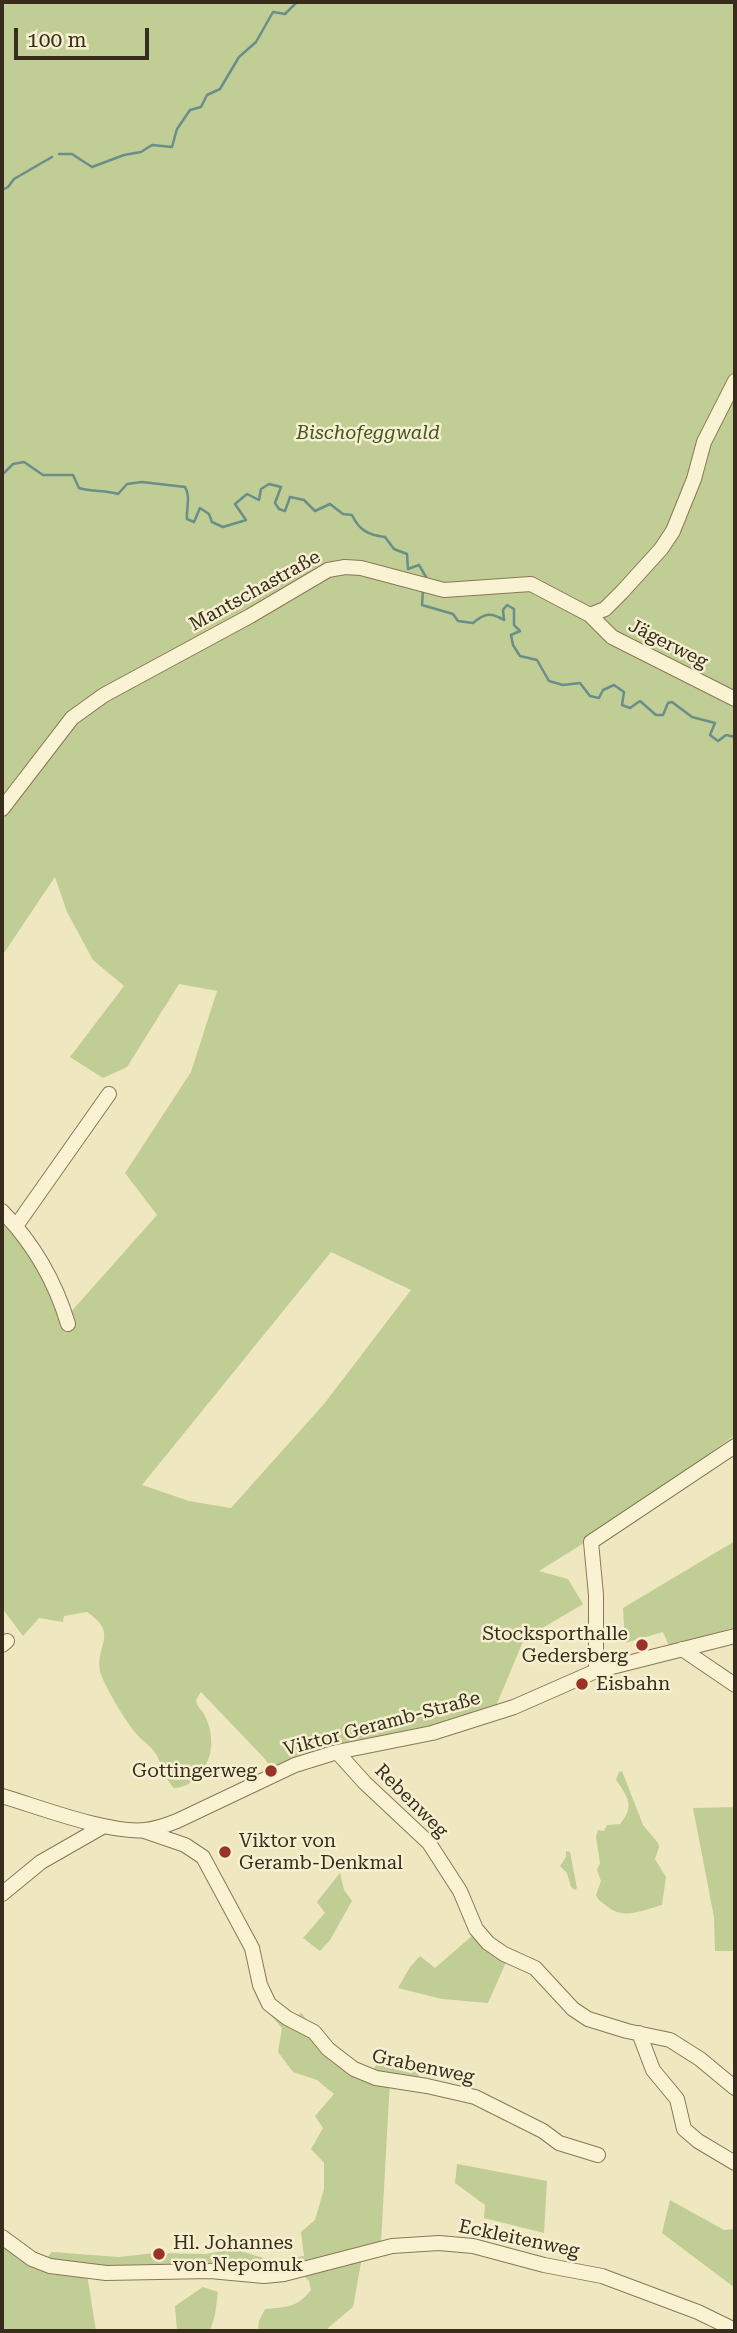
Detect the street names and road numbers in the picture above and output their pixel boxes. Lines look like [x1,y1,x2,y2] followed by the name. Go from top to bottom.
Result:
[186,546,324,636] street label: Mantschastraße
[625,614,711,674] street label: Jägerweg
[281,1687,483,1761] street label: Viktor Geramb-Straße
[370,1760,452,1842] street label: Rebenweg
[370,2045,476,2089] street label: Grabenweg
[457,2215,581,2263] street label: Eckleitenweg

